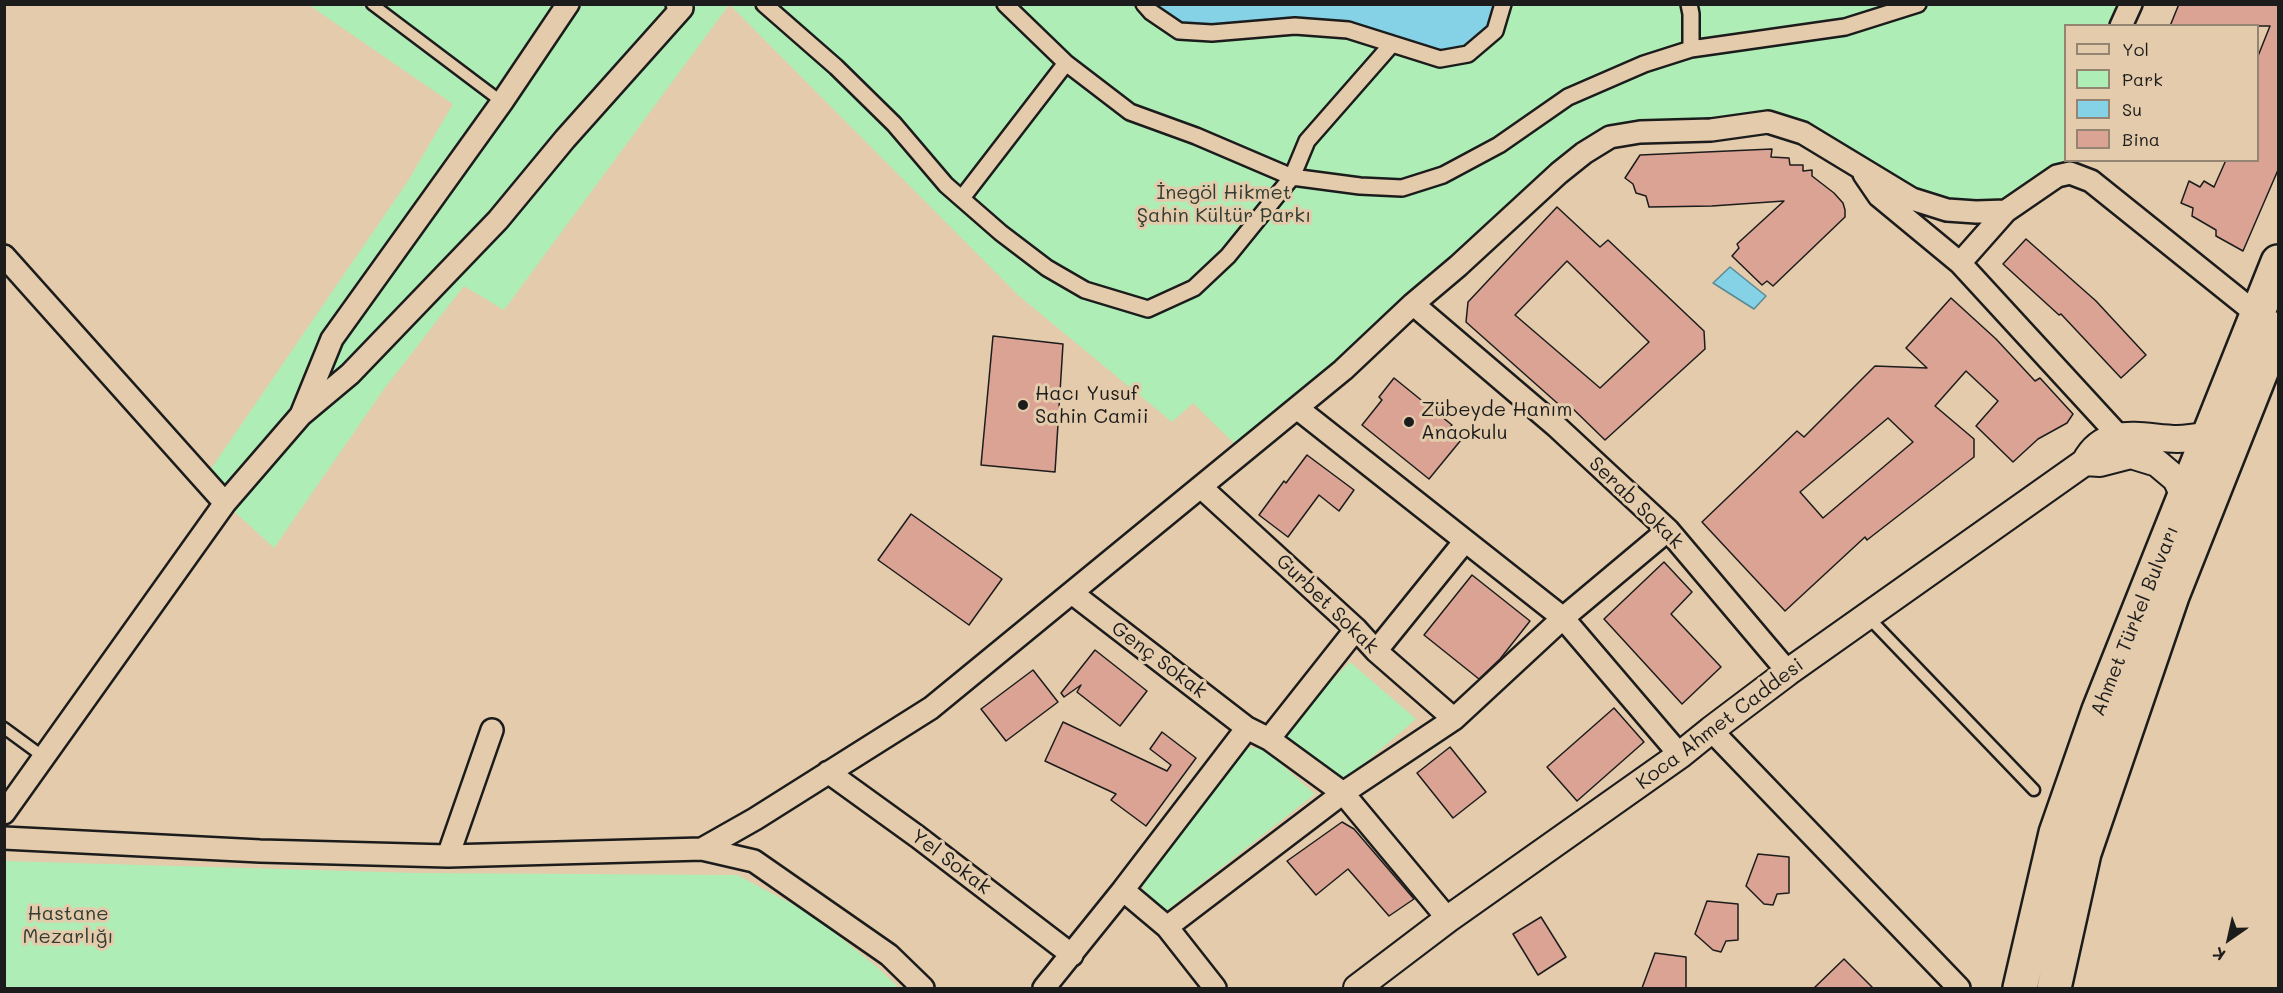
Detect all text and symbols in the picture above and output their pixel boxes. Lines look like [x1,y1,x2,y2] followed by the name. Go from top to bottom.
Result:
[2064,24,2259,162] legend
[2122,37,2149,61] text: Yol
[2122,67,2163,91] text: Park
[2122,97,2142,121] text: Su
[2122,127,2160,151] text: Bina
[1137,181,1311,228] park label: İnegöl Hikmet Şahin Kültür Parkı
[1035,382,1149,429] place label: Hacı Yusuf Sahin Camii
[1016,398,1030,412] marker: Hacı Yusuf Sahin Camii
[1421,398,1572,445] place label: Zübeyde Hanım Anaokulu
[1402,415,1416,429] marker: Zübeyde Hanım Anaokulu
[1584,452,1688,554] street label: Serab Sokak
[2086,522,2184,720] street label: Ahmet Türkel Bulvarı
[1271,549,1383,659] street label: Gurbet Sokak
[1107,616,1211,704] street label: Genç Sokak
[1631,653,1809,795] street label: Koca Ahmet Caddesi
[906,824,996,900] street label: Yel Sokak
[22,902,114,949] park label: Hastane Mezarlığı
[2199,909,2259,969] north arrow
[2208,943,2229,966] text: K

